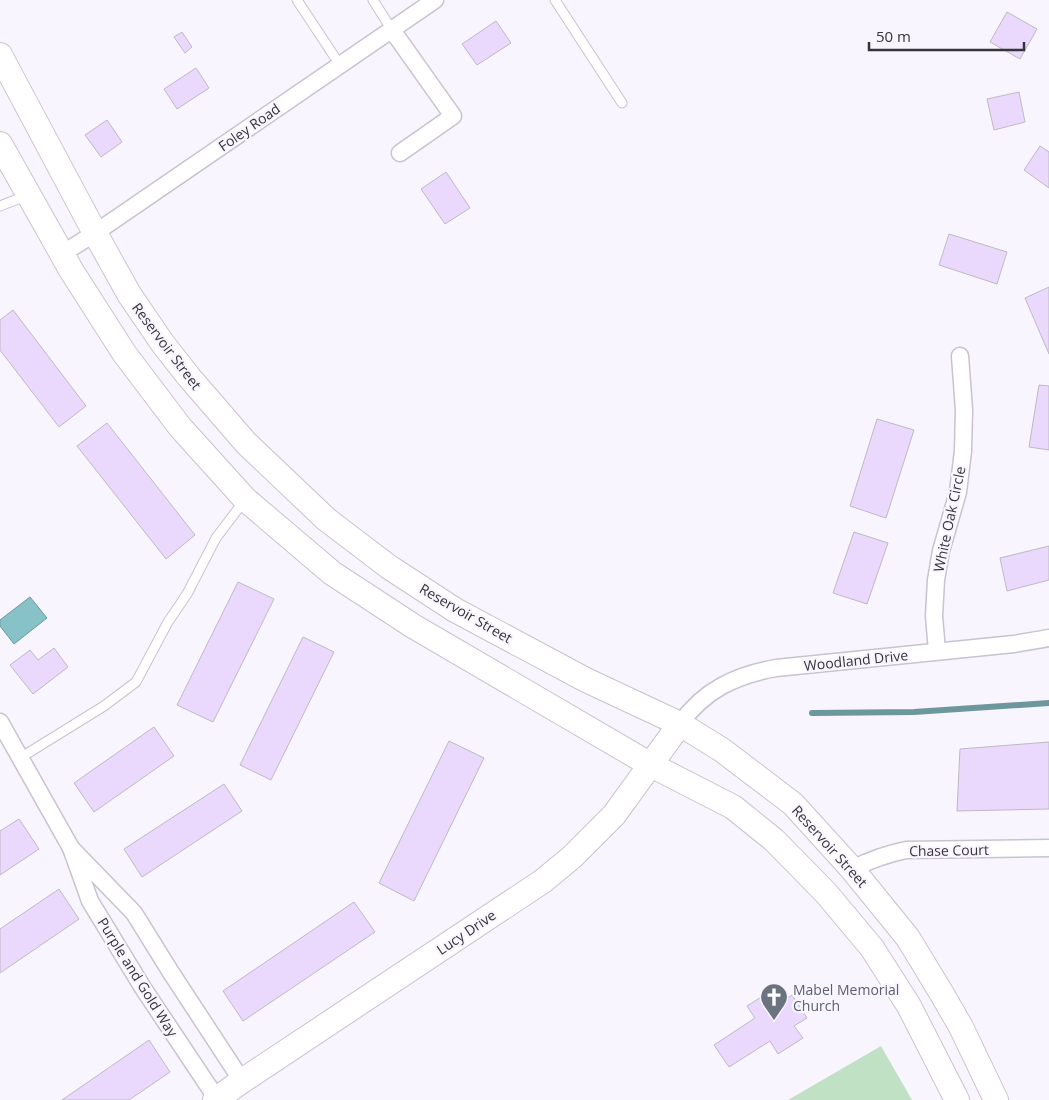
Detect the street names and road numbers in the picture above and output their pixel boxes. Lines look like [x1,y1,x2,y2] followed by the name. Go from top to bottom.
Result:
[214,99,284,155] street label: Foley Road
[128,299,206,393] street label: Reservoir Street
[929,464,969,573] street label: White Oak Circle
[416,579,516,647] street label: Reservoir Street
[803,645,909,675] street label: Woodland Drive
[788,801,872,891] street label: Reservoir Street
[909,840,989,860] street label: Chase Court
[433,905,499,959] street label: Lucy Drive
[94,914,183,1041] street label: Purple and Gold Way

